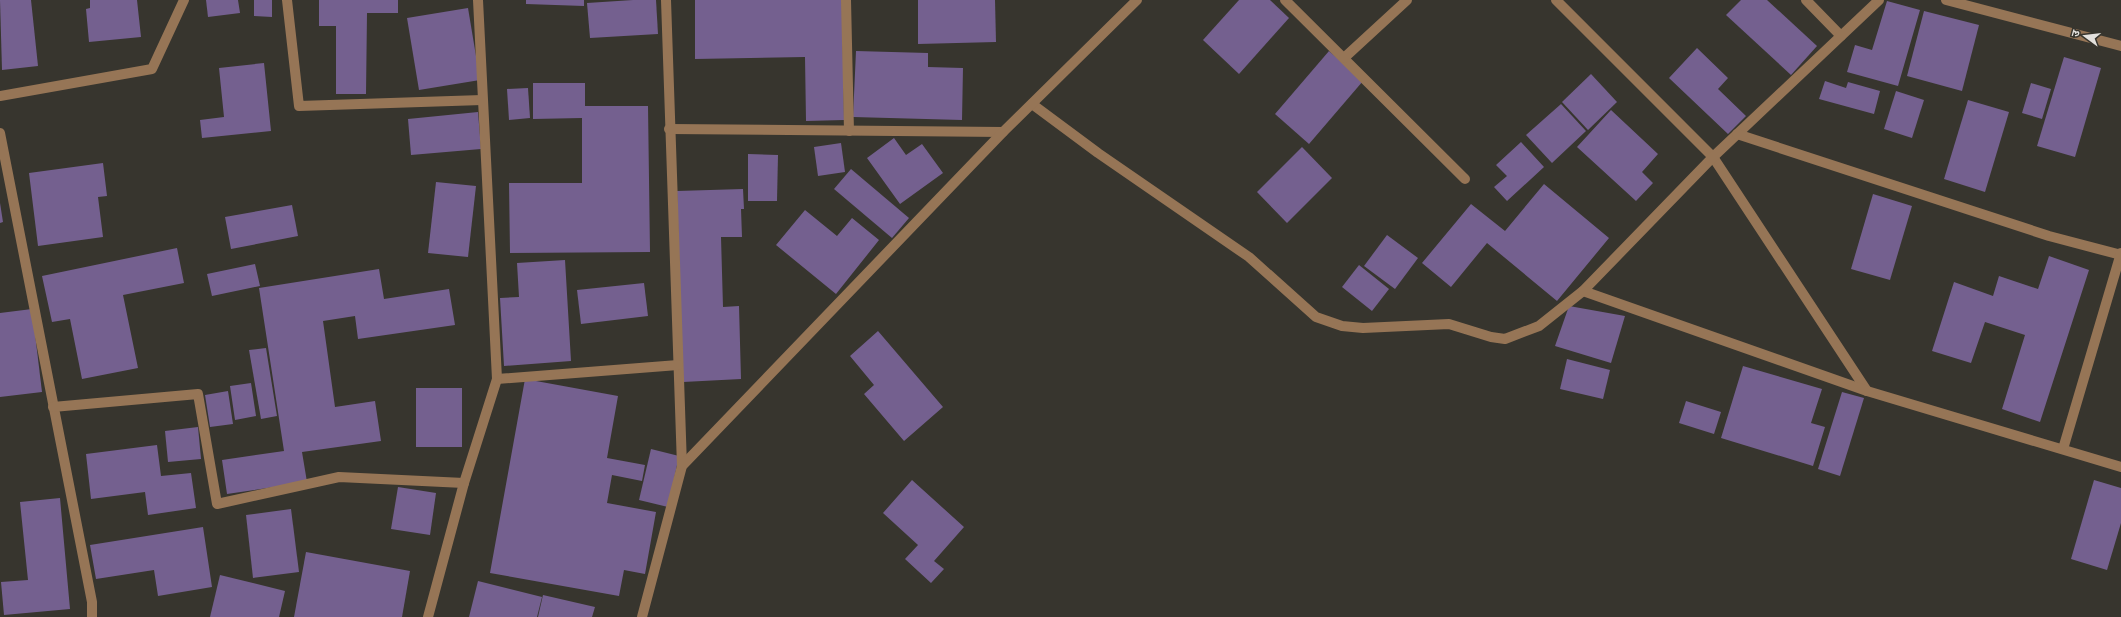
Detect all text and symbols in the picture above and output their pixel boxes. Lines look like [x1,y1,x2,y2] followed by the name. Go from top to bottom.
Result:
[2065,16,2105,56] north arrow
[2069,28,2083,38] text: उ

